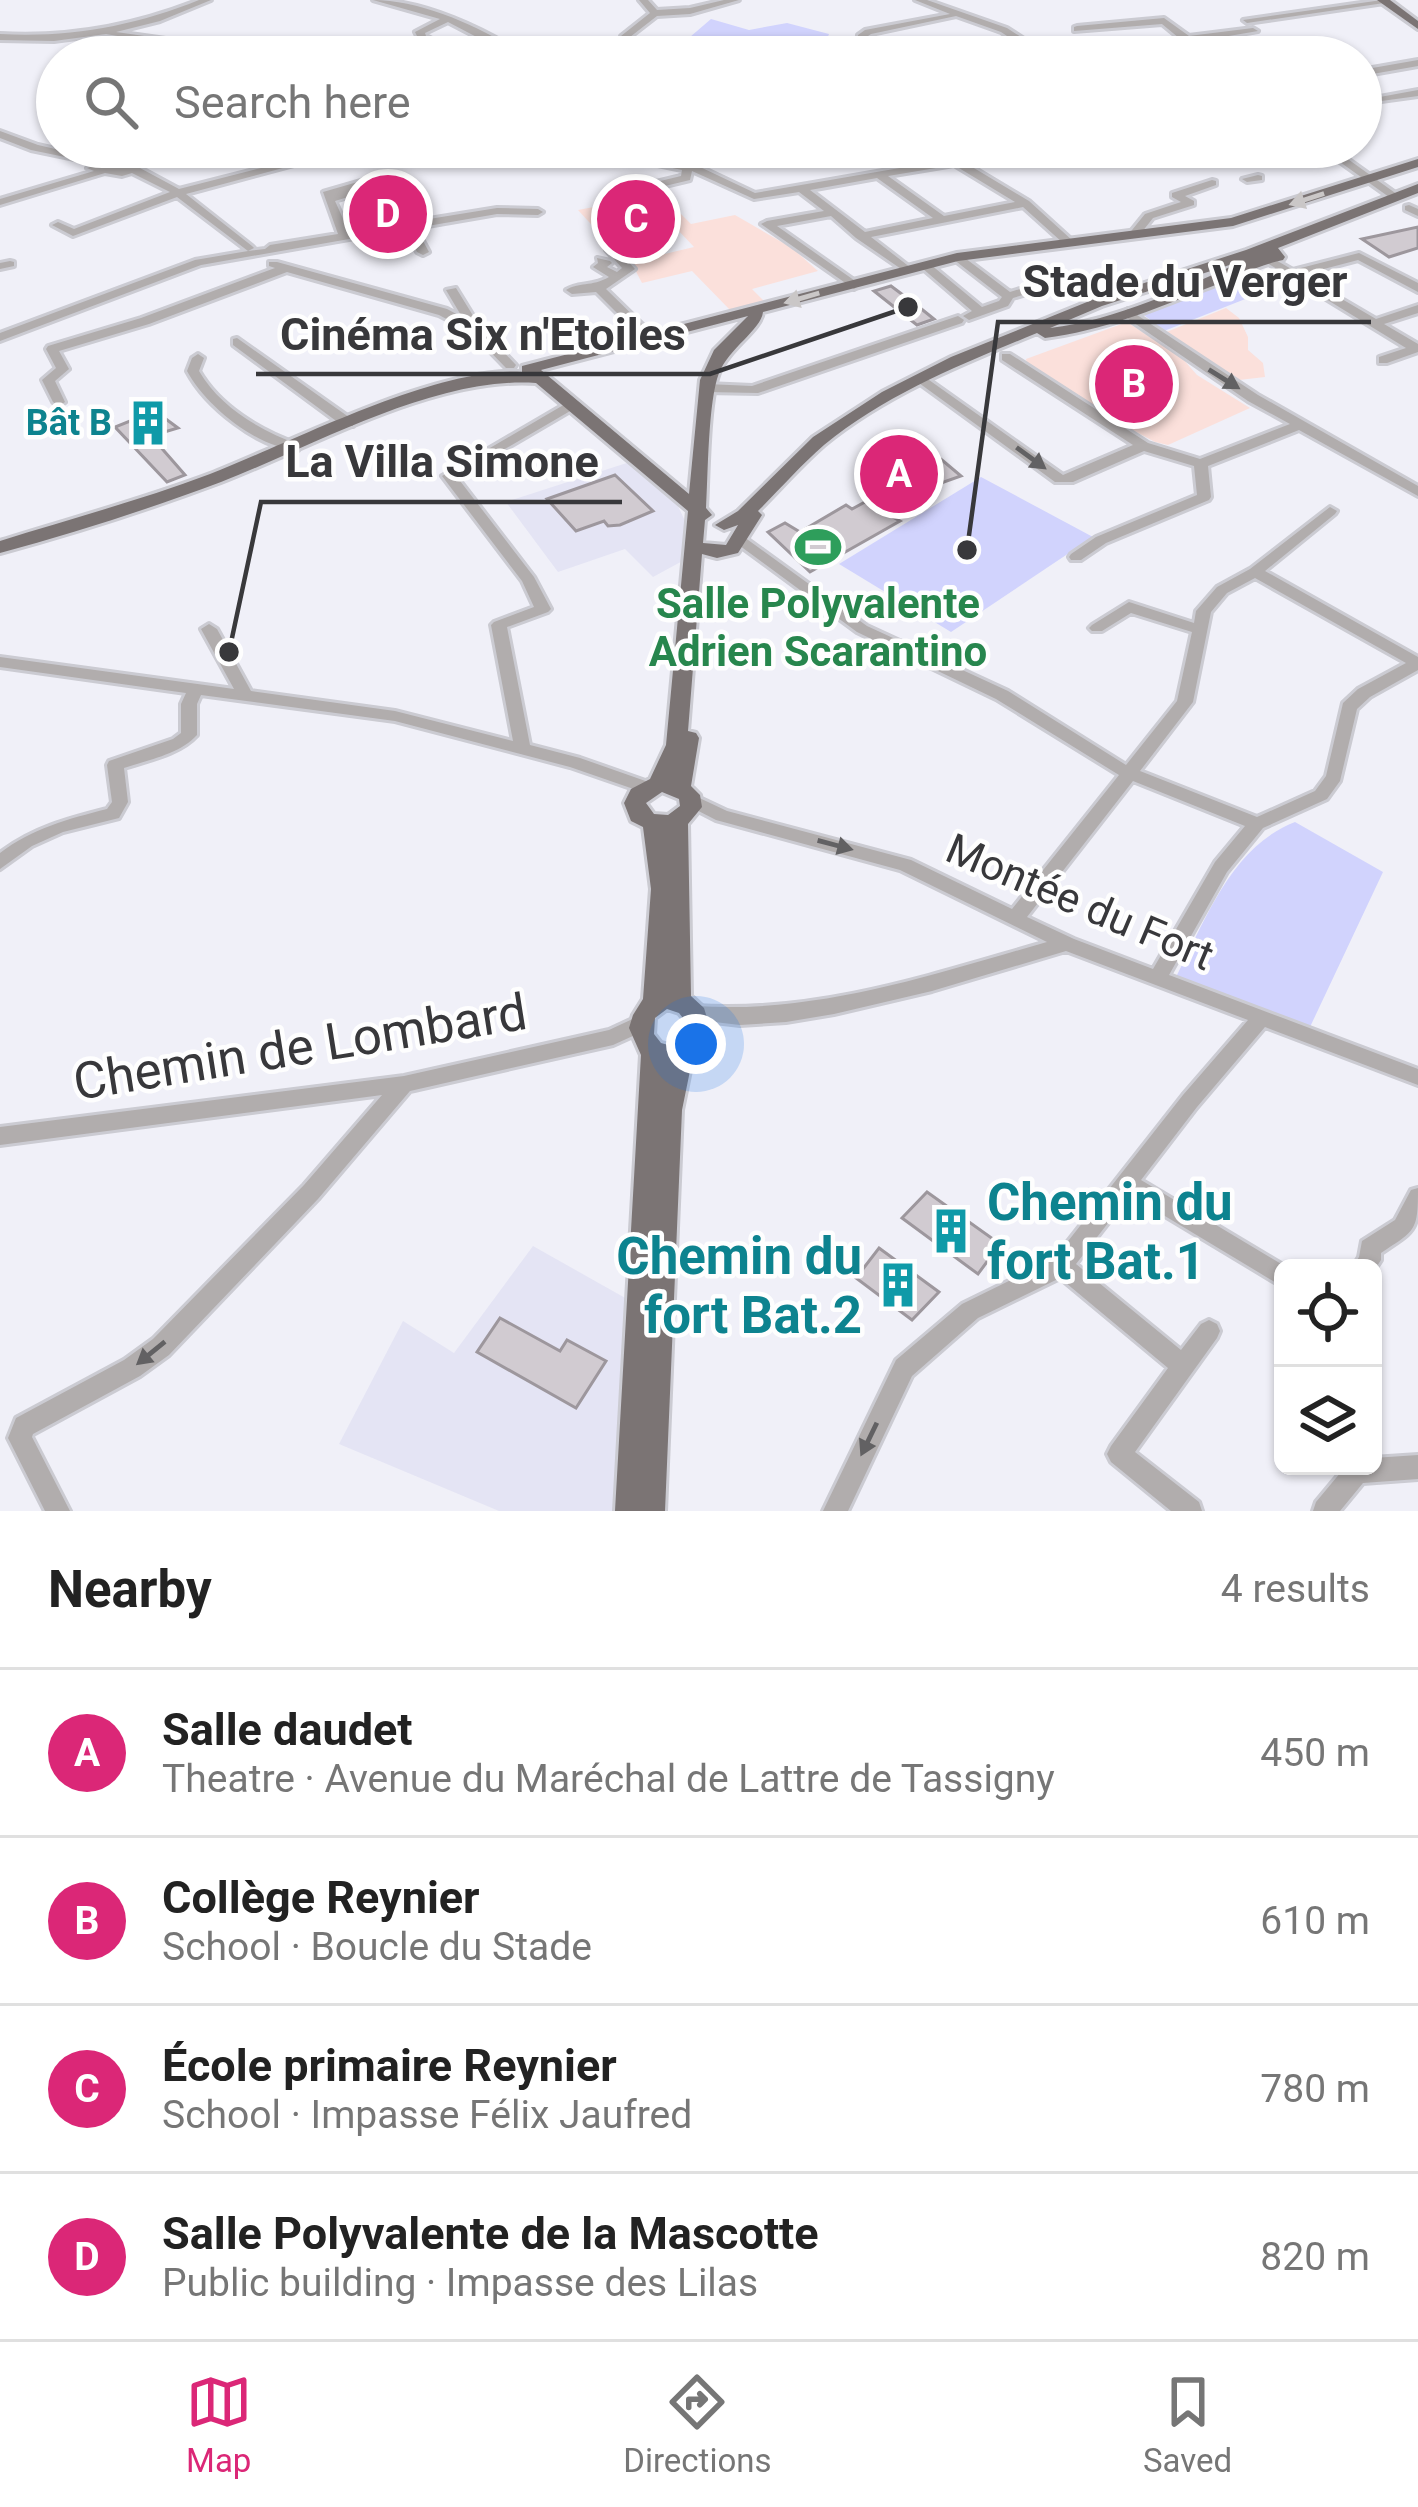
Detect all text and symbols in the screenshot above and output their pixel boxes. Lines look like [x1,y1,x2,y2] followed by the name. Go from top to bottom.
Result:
[36,36,1382,168] search box
[78,69,144,135] icon: search
[174,76,411,129] text: Search here
[349,169,427,259] pin: D
[597,174,675,264] pin: C
[1288,190,1325,209] one-way arrow
[998,241,1371,322] callout: Stade du Verger
[1023,255,1347,308] text: Stade du Verger
[783,290,820,308] one-way arrow
[256,293,710,374] callout: Cinéma Six n'Etoiles
[280,308,686,361] text: Cinéma Six n'Etoiles
[1095,339,1173,429] pin: B
[1208,368,1240,390] one-way arrow
[123,398,173,448] building icon: Bât B
[26,402,112,444] place label: Bât B
[261,421,622,502] callout: La Villa Simone
[860,429,938,519] pin: A
[285,435,599,488] text: La Villa Simone
[1015,446,1047,469] one-way arrow
[793,522,843,572] sports icon: Salle Polyvalente Adrien Scarantino
[649,579,987,676] place label: Salle Polyvalente Adrien Scarantino
[939,824,1221,980] street label: Montée du Fort
[817,836,854,855] one-way arrow
[69,982,531,1112] street label: Chemin de Lombard
[666,1014,726,1074] your location
[987,1173,1233,1291] place label: Chemin du fort Bat.1
[926,1206,976,1256] building icon: Chemin du fort Bat.1
[616,1227,862,1345] place label: Chemin du fort Bat.2
[1274,1259,1382,1475] map controls
[1274,1259,1382,1367] button: locate
[873,1260,923,1310] building icon: Chemin du fort Bat.2
[136,1340,167,1365] one-way arrow
[1274,1367,1382,1475] button: layers
[859,1422,879,1457] one-way arrow
[48,1560,212,1619] text: Nearby
[1221,1566,1370,1612] text: 4 results
[162,1703,413,1756] text: Salle daudet
[74,1730,100,1776] text: A
[1260,1730,1370,1776] text: 450 m
[162,1756,1055,1802] text: Theatre · Avenue du Maréchal de Lattre de Tassigny
[162,1871,480,1924] text: Collège Reynier
[75,1898,99,1944] text: B
[1260,1898,1370,1944] text: 610 m
[162,1924,592,1970] text: School · Boucle du Stade
[162,2039,617,2092] text: École primaire Reynier
[74,2066,100,2112] text: C
[1260,2066,1370,2112] text: 780 m
[162,2092,692,2138] text: School · Impasse Félix Jaufred
[162,2207,819,2260] text: Salle Polyvalente de la Mascotte
[74,2234,100,2280] text: D
[1260,2234,1370,2280] text: 820 m
[162,2260,758,2306] text: Public building · Impasse des Lilas
[186,2369,252,2480] tab: Map
[623,2369,772,2480] tab: Directions
[1143,2369,1232,2480] tab: Saved

